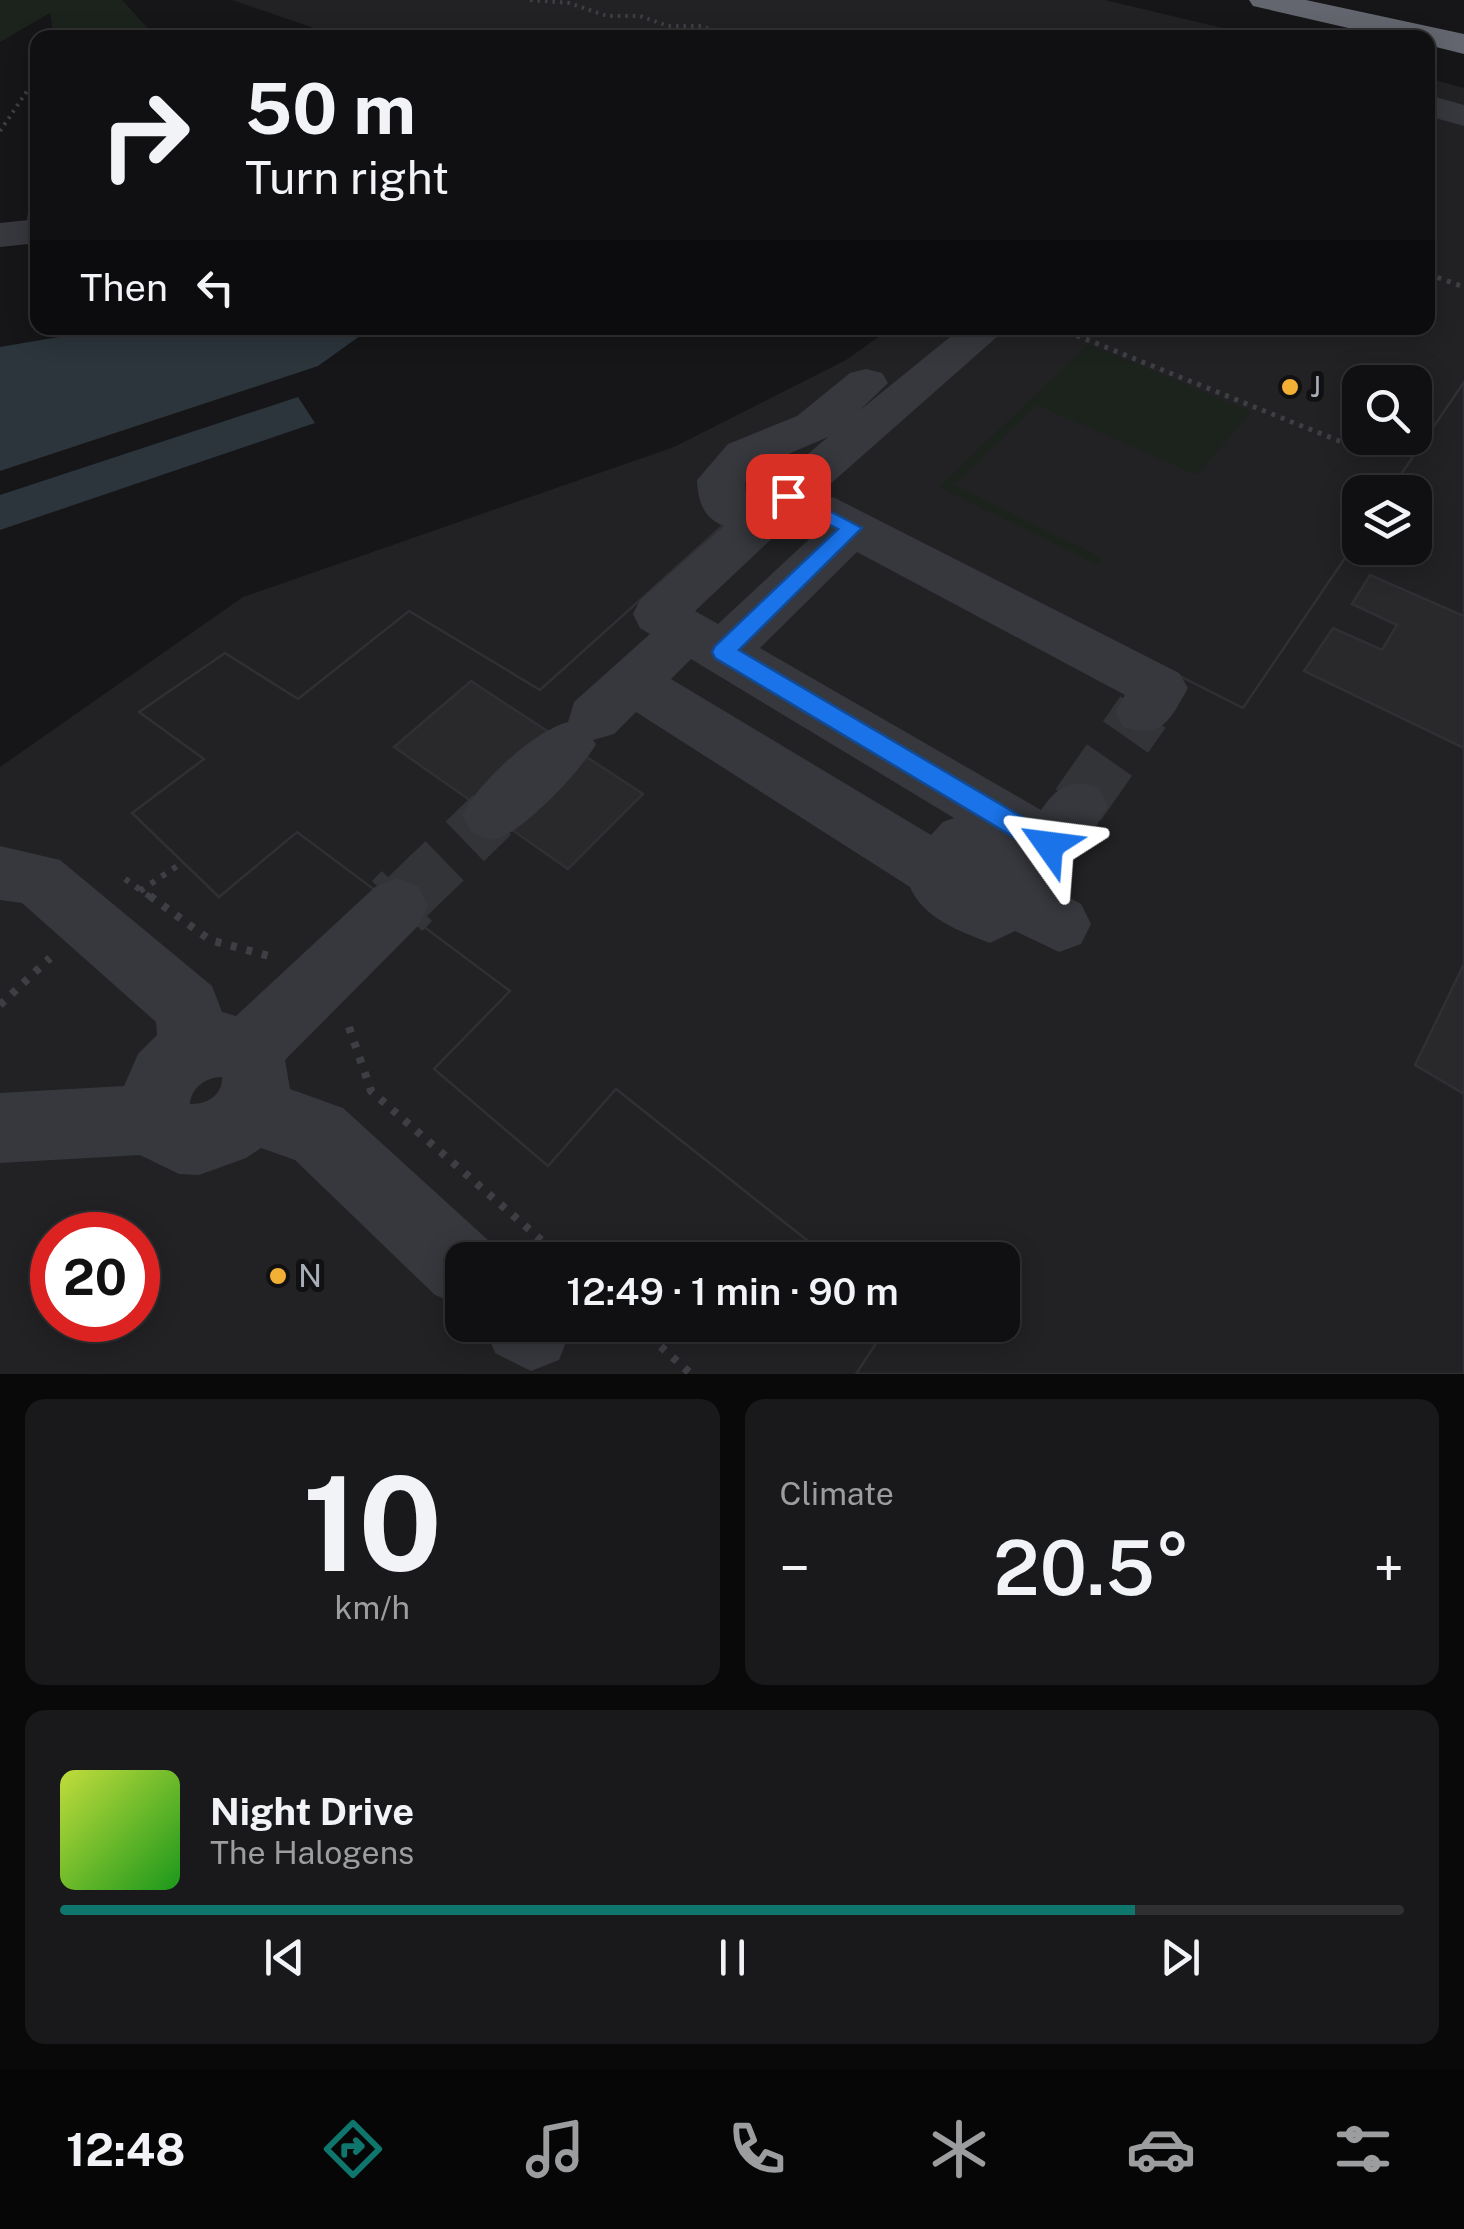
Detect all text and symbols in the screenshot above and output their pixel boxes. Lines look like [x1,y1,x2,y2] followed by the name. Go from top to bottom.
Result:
[245,67,416,150] text: 50 m
[80,70,210,200] icon: right
[245,151,449,204] text: Turn right
[188,260,243,315] icon: left
[80,265,168,310] text: Then
[1342,365,1432,565] map controls
[1342,365,1432,455] button: search
[1310,370,1321,403] place label: J
[1279,376,1301,398] marker: J
[746,454,831,539] pin
[761,469,816,524] icon: arrive
[1342,475,1432,565] button: layers
[997,793,1101,897] position arrow
[30,1212,160,1342] speed limit sign: 20
[298,1257,322,1294] place label: N
[267,1265,289,1287] marker: N
[566,1269,899,1314] text: 12:49 · 1 min · 90 m
[303,1448,442,1600] text: 10
[780,1475,894,1512] text: Climate
[993,1524,1190,1612] text: 20.5°
[780,1536,810,1600] text: −
[1374,1536,1404,1600] text: +
[335,1589,410,1626] text: km/h
[210,1789,414,1834] text: Night Drive
[210,1834,414,1871] text: The Halogens
[257,1930,312,1985] icon: previous
[705,1930,760,1985] icon: pause
[1153,1930,1208,1985] icon: next
[318,2114,388,2184] icon: directions
[520,2114,590,2184] icon: music
[722,2114,792,2184] icon: phone
[924,2114,994,2184] icon: climate
[1126,2114,1196,2184] icon: car
[1328,2114,1398,2184] icon: filters
[66,2123,186,2176] text: 12:48

